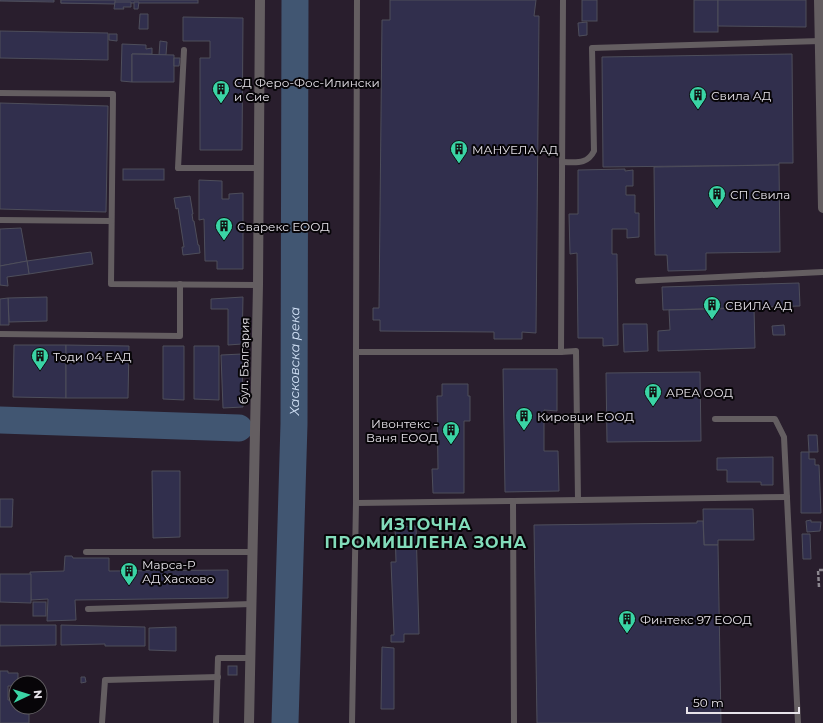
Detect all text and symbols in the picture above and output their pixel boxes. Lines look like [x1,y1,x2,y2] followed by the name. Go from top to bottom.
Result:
[234,75,380,104] place label: СД Феро-Фос-Илински и Сие
[211,79,231,104] building icon: СД Феро-Фос-Илински и Сие
[688,85,708,110] building icon: Свила АД
[711,88,772,103] place label: Свила АД
[449,139,469,164] building icon: МАНУЕЛА АД
[472,142,558,157] place label: МАНУЕЛА АД
[707,184,727,209] building icon: СП Свила
[730,187,790,202] place label: СП Свила
[214,216,234,241] building icon: Сварекс ЕООД
[237,219,330,234] place label: Сварекс ЕООД
[702,295,722,320] building icon: СВИЛА АД
[725,298,793,313] place label: СВИЛА АД
[286,307,302,416] water label: Хасковска река
[236,317,252,405] street label: бул. България
[30,346,50,371] building icon: Тоди 04 ЕАД
[53,349,132,364] place label: Тоди 04 ЕАД
[643,382,663,407] building icon: АРЕА ООД
[666,385,733,400] place label: АРЕА ООД
[514,406,534,431] building icon: Кировци ЕООД
[537,409,634,424] place label: Кировци ЕООД
[366,416,438,445] place label: Ивонтекс - Ваня ЕООД
[441,420,461,445] building icon: Ивонтекс - Ваня ЕООД
[325,515,527,552] district label: ИЗТОЧНА ПРОМИШЛЕНА ЗОНА
[142,557,215,586] place label: Марса-Р АД Хасково
[119,561,139,586] building icon: Марса-Р АД Хасково
[617,609,637,634] building icon: Финтекс 97 ЕООД
[640,612,752,627] place label: Финтекс 97 ЕООД
[8,675,48,715] north arrow
[31,689,45,699] text: N
[687,689,799,715] scale bar
[693,695,724,710] text: 50 m

